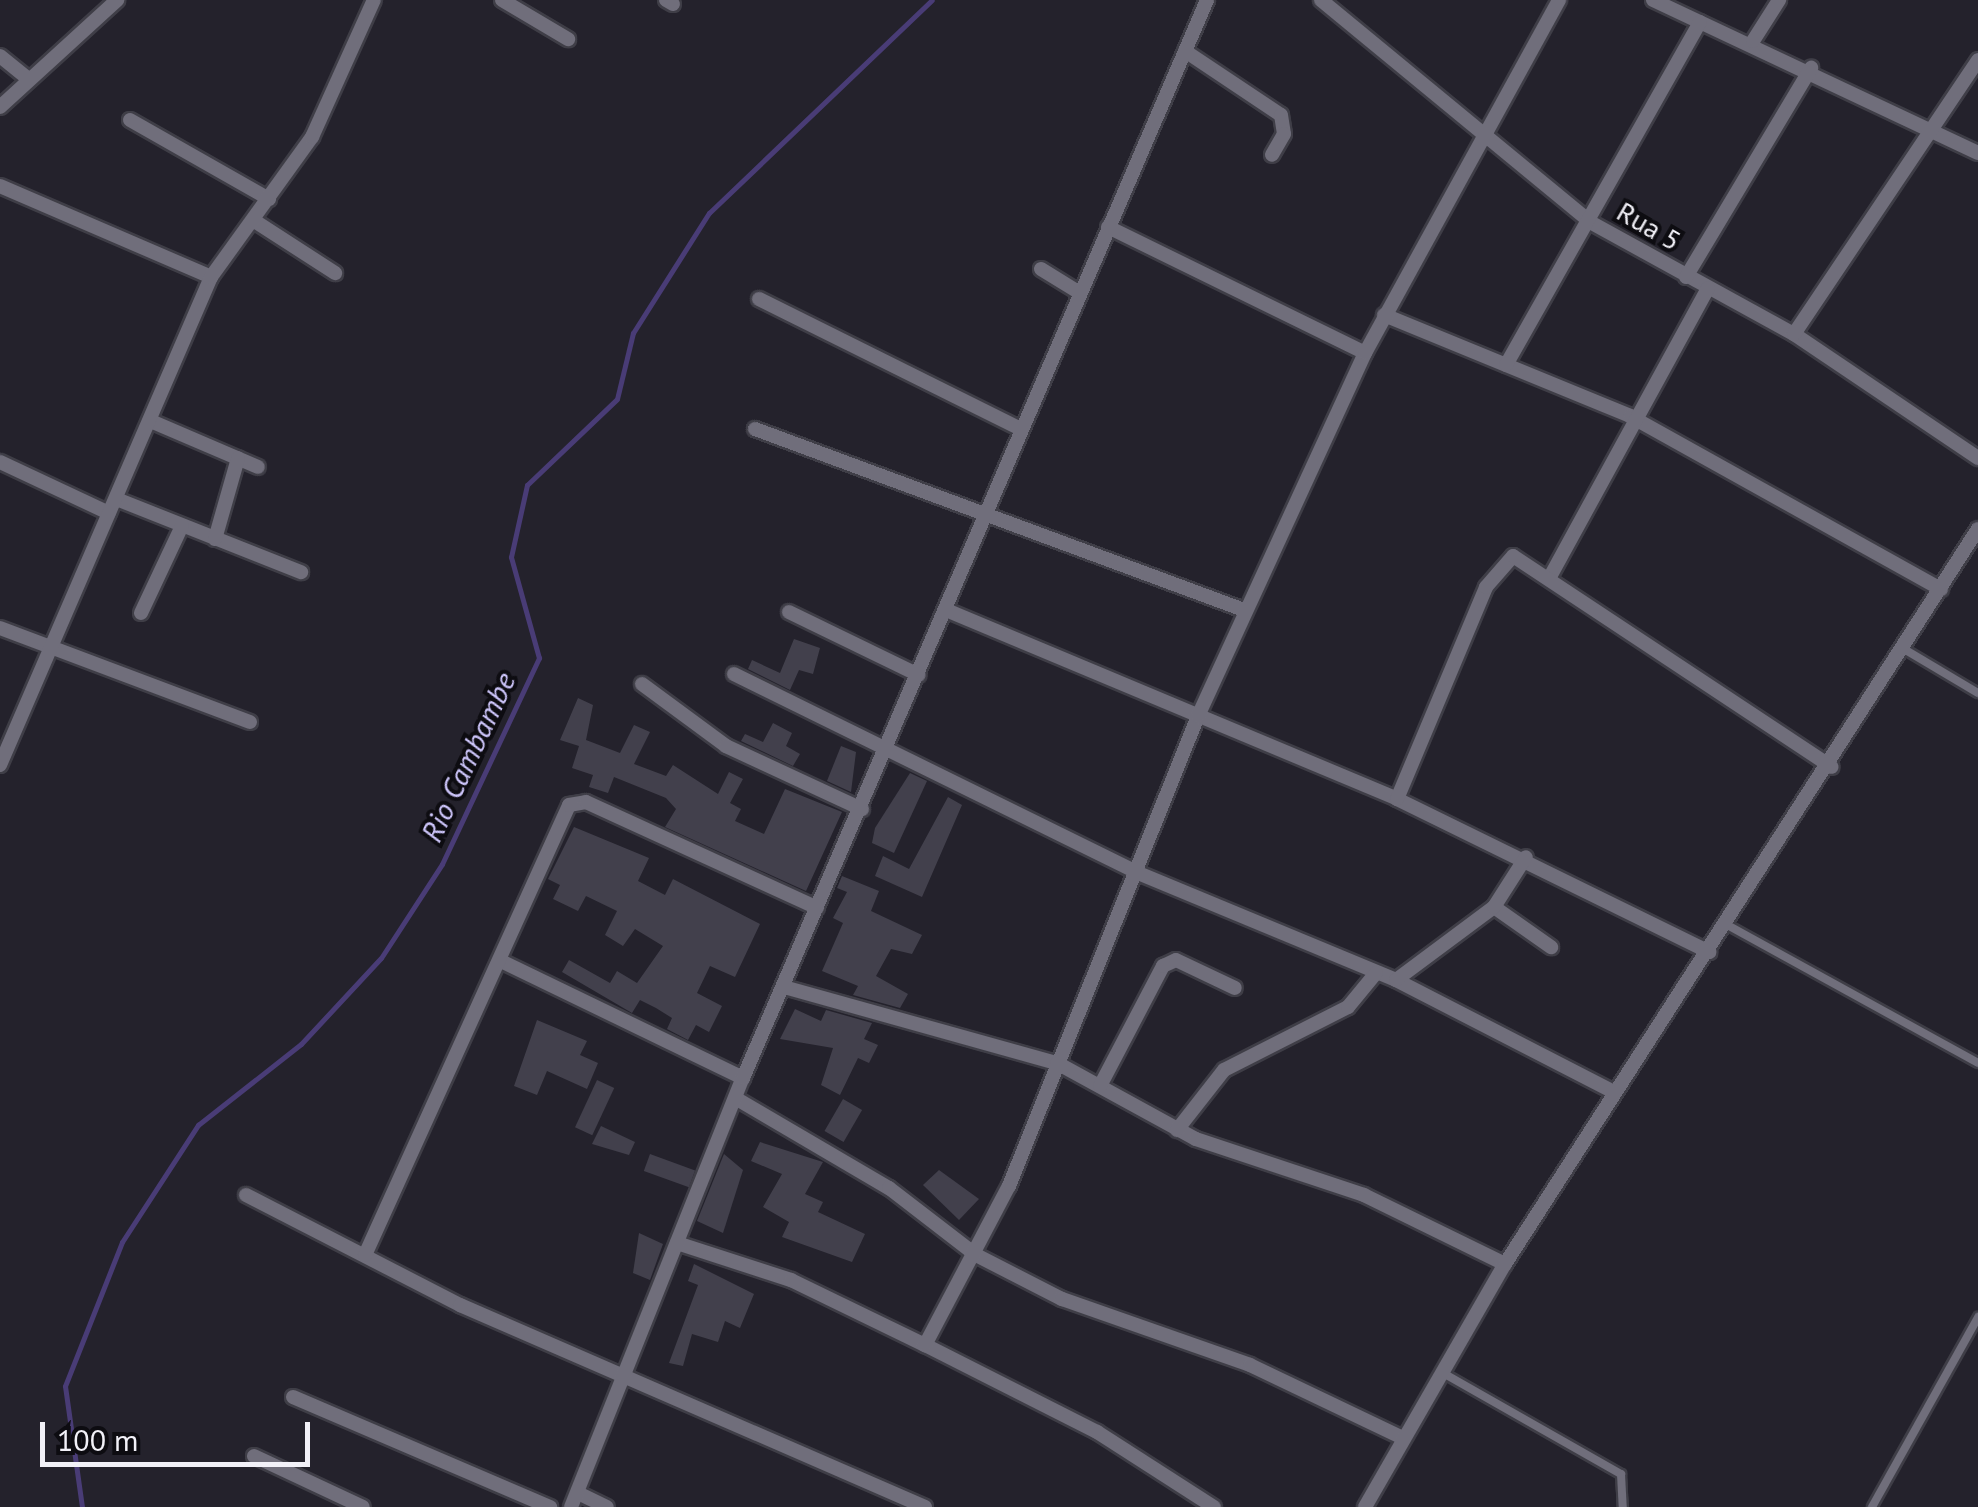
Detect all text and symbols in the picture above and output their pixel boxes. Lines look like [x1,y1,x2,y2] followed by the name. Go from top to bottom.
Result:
[1611,194,1687,258] street label: Rua 5
[413,667,523,847] water label: Rio Cambambe
[45,1402,315,1464] scale bar
[57,1420,138,1459] text: 100 m

